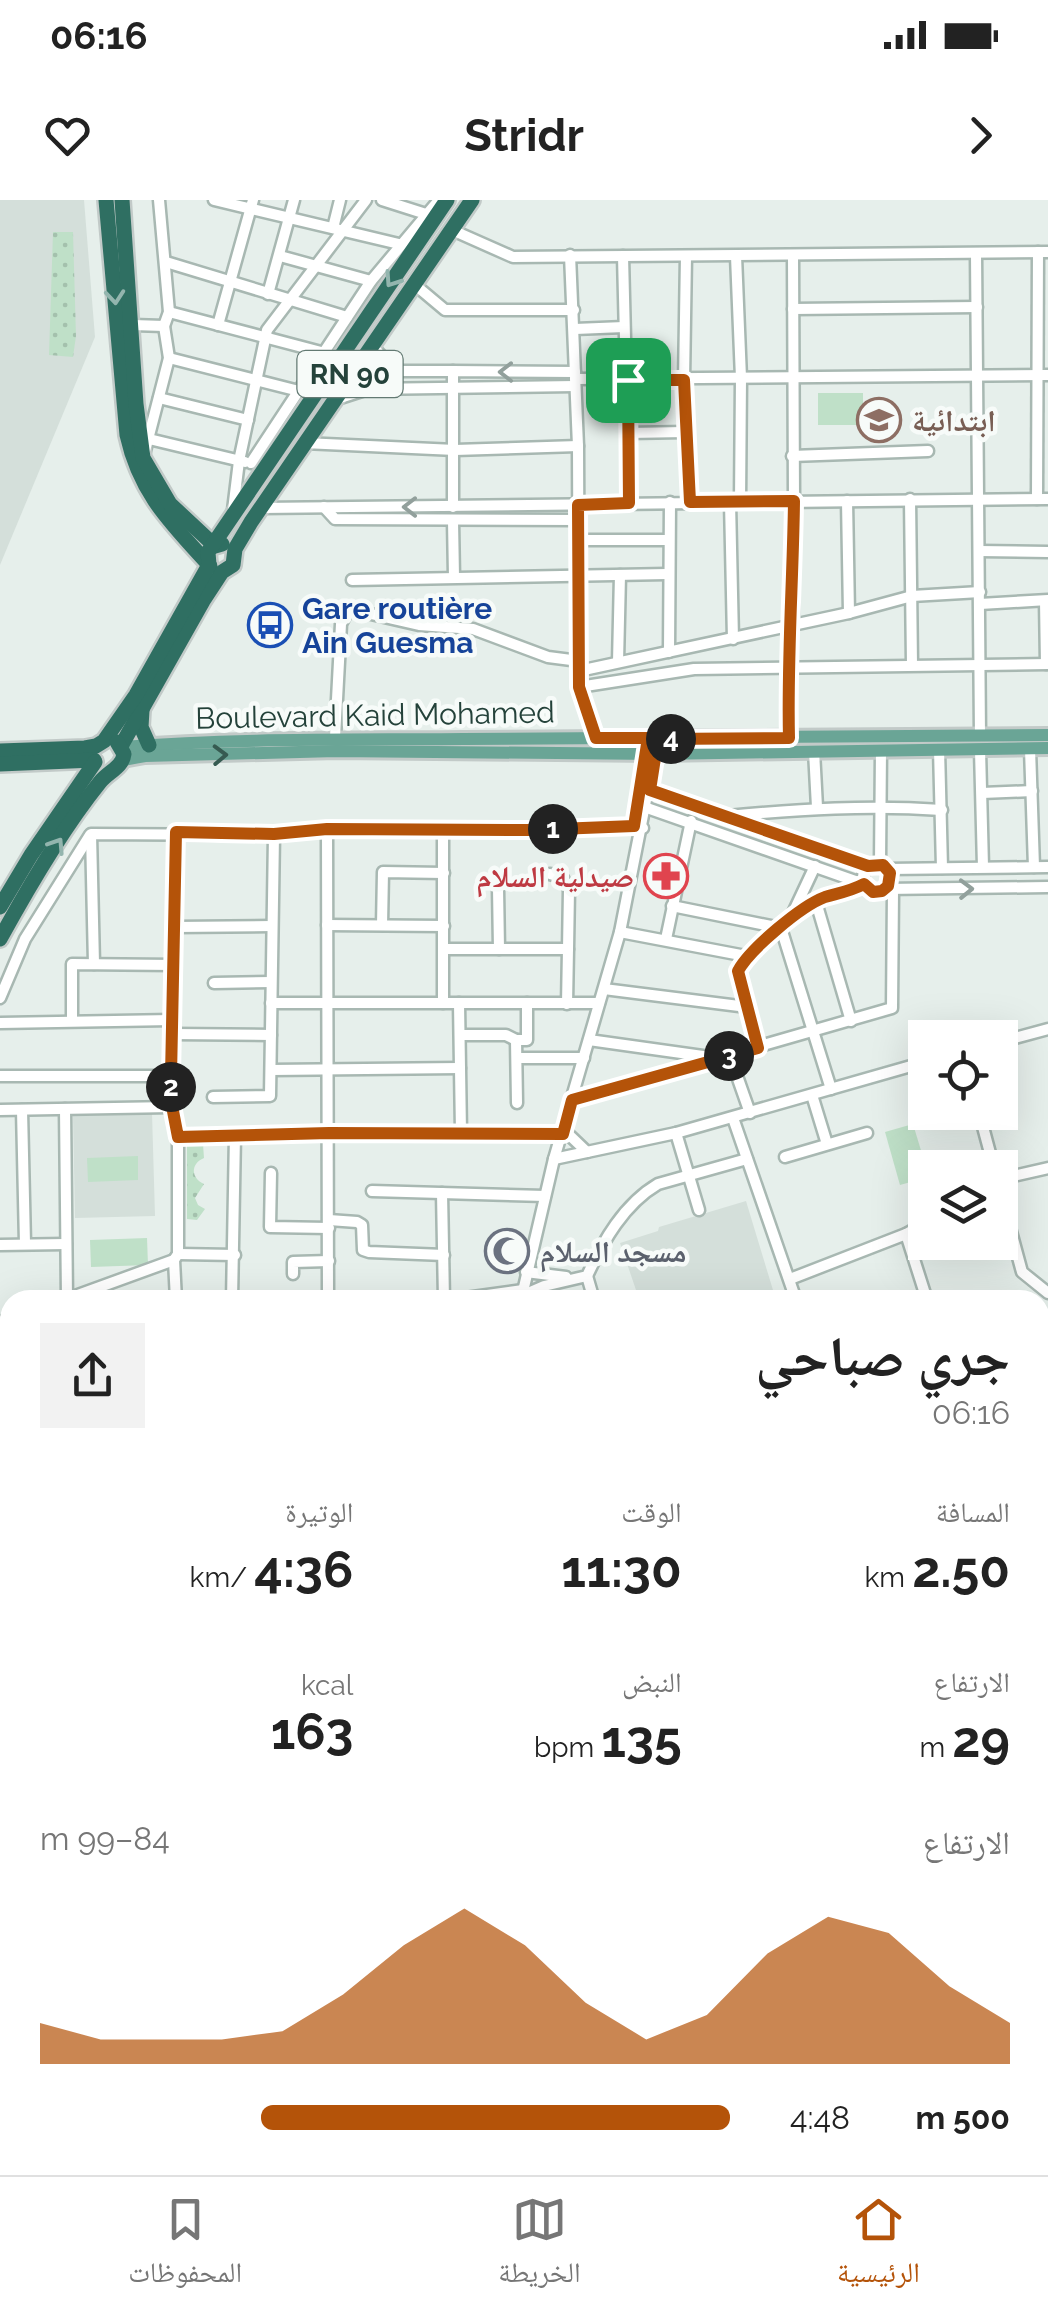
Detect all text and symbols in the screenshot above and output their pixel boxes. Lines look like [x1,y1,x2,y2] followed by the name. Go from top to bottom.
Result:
[50,13,148,58] text: 06:16
[40,108,95,163] icon: heart
[953,108,1008,163] icon: forward
[464,109,584,162] text: Stridr
[386,269,404,288] one-way arrow
[103,290,125,306] one-way arrow
[586,338,671,423] pin
[298,351,402,397] road number: RN 90
[601,353,656,408] icon: arrive
[498,361,514,383] one-way arrow
[856,397,902,443] school or university icon: ابتدائية
[912,403,996,438] place label: ابتدائية
[402,496,418,518] one-way arrow
[302,591,492,660] place label: Gare routière Ain Guesma
[247,602,293,648] bus stop icon: Gare routière Ain Guesma
[195,694,555,736] street label: Boulevard Kaid Mohamed
[646,714,696,764] pin: 4
[663,722,679,755] text: 4
[213,744,229,765] one-way arrow
[528,804,578,854] pin: 1
[546,812,560,845] text: 1
[44,838,63,856] one-way arrow
[643,853,689,899] pharmacy icon: صيدلية السلام
[476,859,634,898] place label: صيدلية السلام
[959,879,975,900] one-way arrow
[908,1020,1018,1260] map controls
[908,1020,1018,1130] button: locate
[704,1031,754,1081] pin: 3
[721,1039,737,1072] text: 3
[146,1062,196,1112] pin: 2
[163,1070,179,1103] text: 2
[908,1150,1018,1260] button: layers
[484,1228,530,1274] mosque icon: مسجد السلام
[540,1234,687,1273] place label: مسجد السلام
[40,1323,145,1428] button: share
[755,1324,1010,1389] text: جري صباحي
[932,1394,1010,1431] text: 06:16
[285,1496,353,1529] text: الوتيرة
[621,1496,682,1529] text: الوقت
[936,1496,1010,1529] text: المسافة
[254,1540,353,1599] text: 4:36
[561,1540,682,1599] text: 11:30
[912,1540,1010,1599] text: 2.50
[190,1561,254,1594] text: /km
[864,1561,912,1594] text: km
[622,1666,682,1699] text: النبض
[934,1666,1010,1699] text: الارتفاع
[301,1669,353,1702] text: kcal
[271,1702,353,1761] text: 163
[601,1710,682,1769] text: 135
[952,1710,1010,1769] text: 29
[534,1731,601,1764] text: bpm
[919,1731,952,1764] text: m
[40,1820,170,1857] text: 84–99 m
[923,1824,1010,1861] text: الارتفاع
[790,2099,850,2136] text: 4:48
[915,2099,1010,2136] text: 500 m
[128,2192,242,2300] tab: المحفوظات
[498,2192,581,2300] tab: الخريطة
[837,2192,920,2300] tab: الرئيسية

